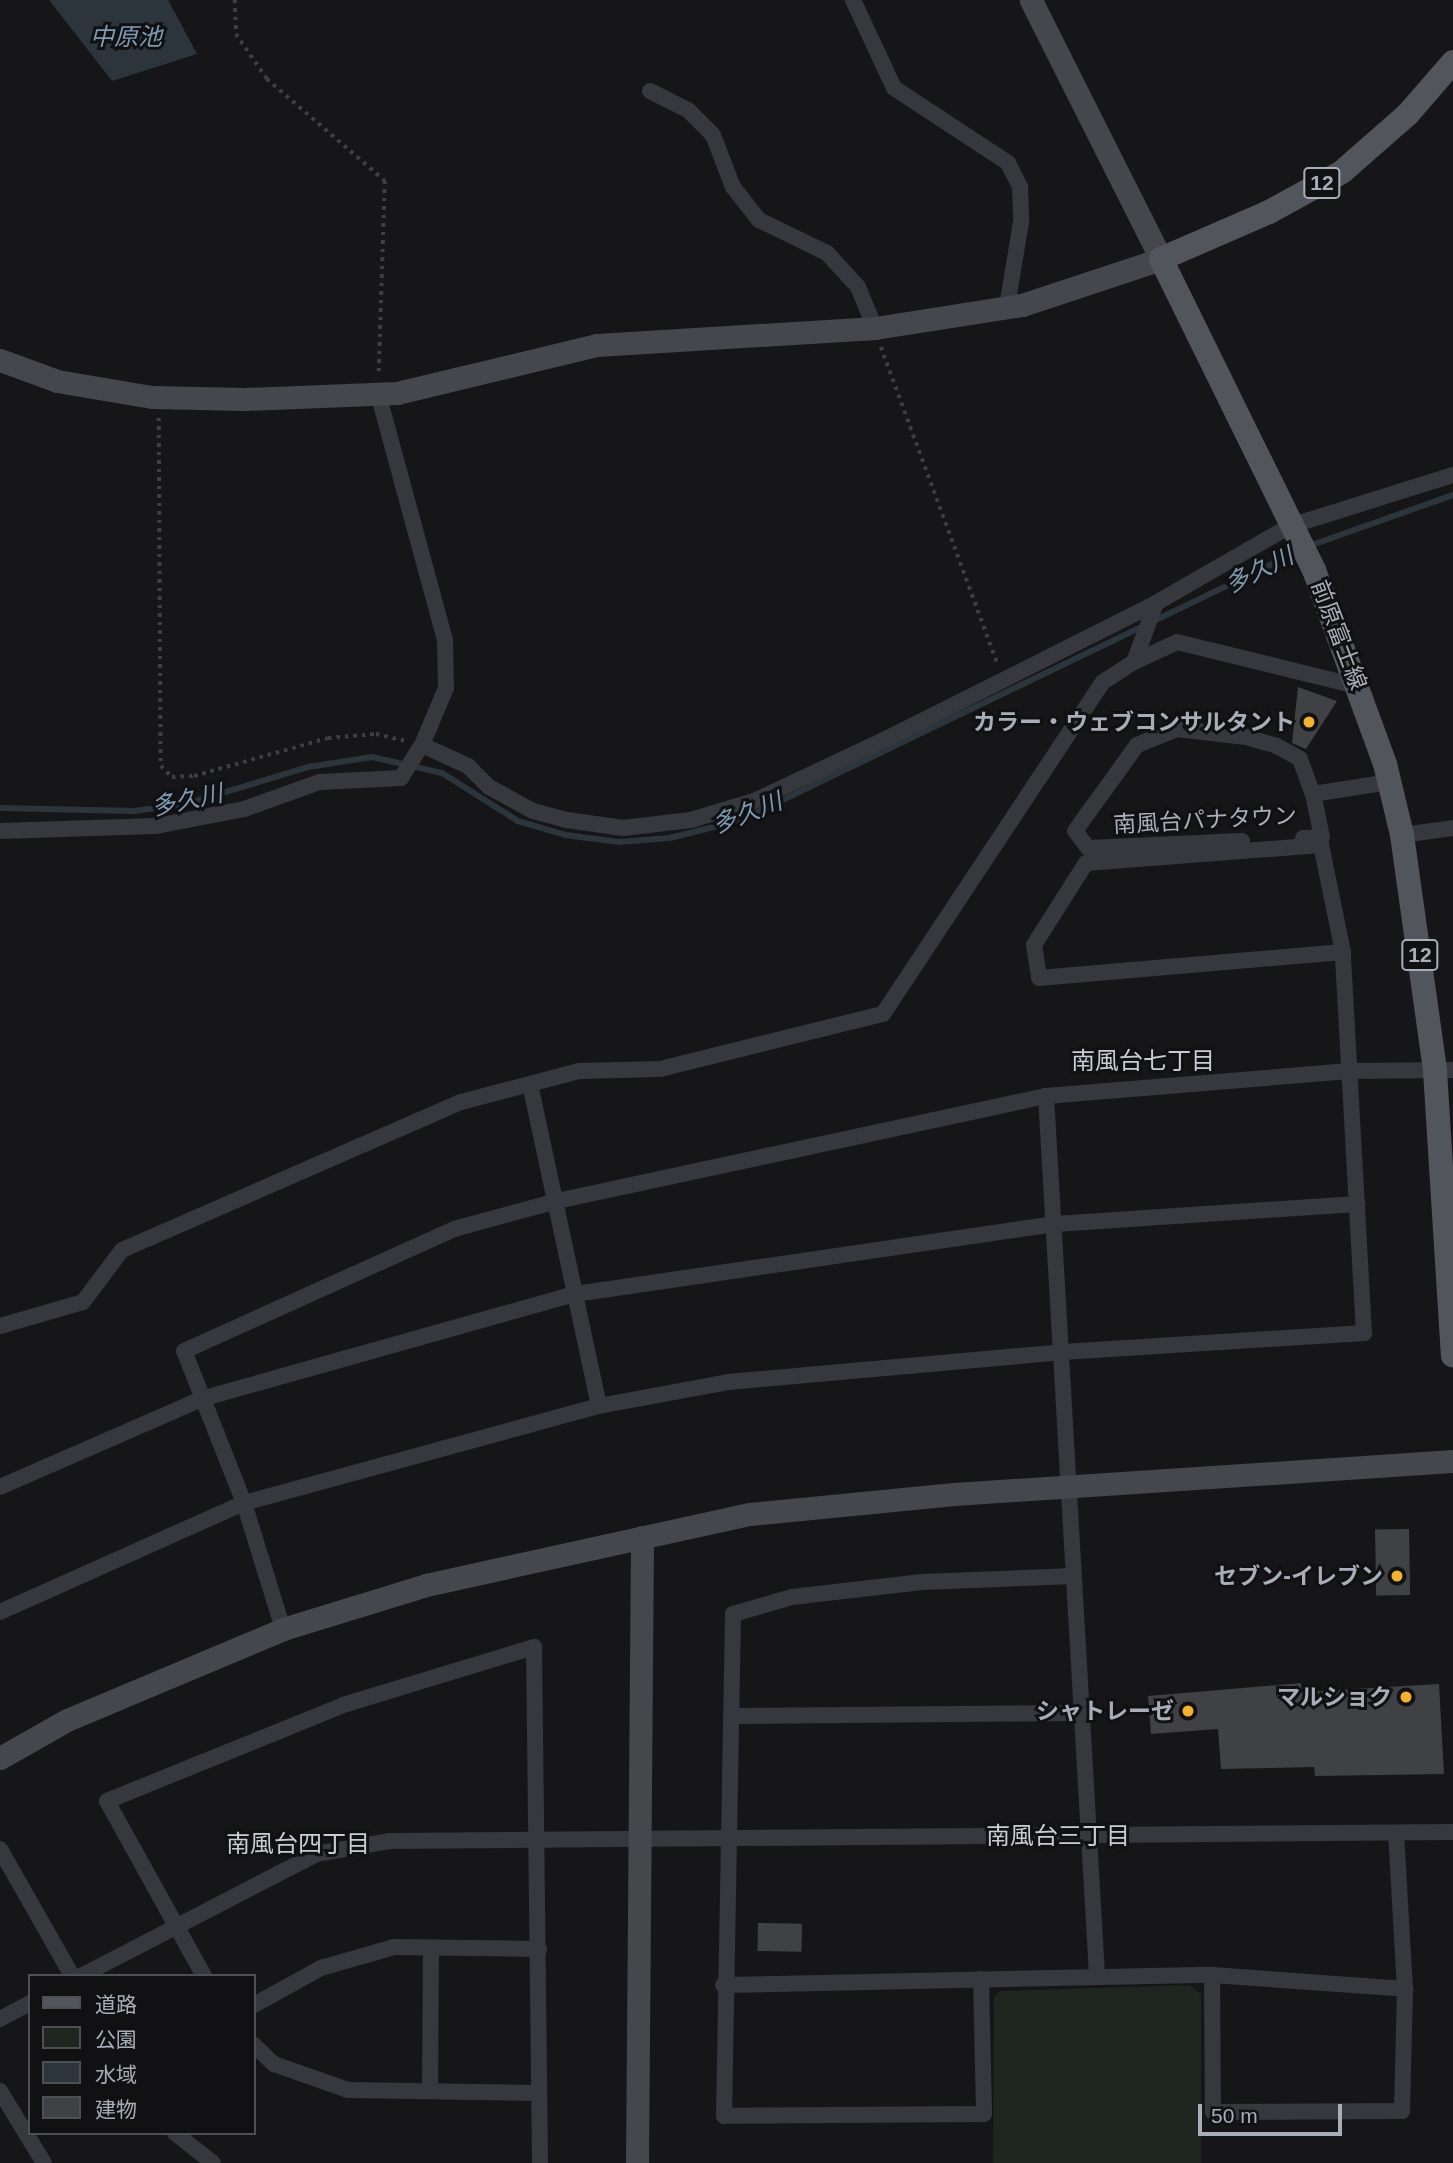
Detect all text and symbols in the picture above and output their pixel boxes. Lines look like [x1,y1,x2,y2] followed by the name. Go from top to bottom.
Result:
[90,23,162,51] water label: 中原池
[1303,166,1341,200] road number: 12
[1220,541,1298,599] water label: 多久川
[1306,576,1372,694] street label: 前原富士線
[973,708,1295,736] place label: カラー・ウェブコンサルタント
[1301,714,1317,730] marker: カラー・ウェブコンサルタント
[149,778,225,822] water label: 多久川
[708,787,786,839] water label: 多久川
[1112,801,1298,839] street label: 南風台パナタウン
[1401,937,1439,972] road number: 12
[1071,1047,1215,1075] district label: 南風台七丁目
[1214,1562,1383,1590] place label: セブン-イレブン
[1389,1568,1405,1584] marker: セブン-イレブン
[1277,1683,1392,1711] place label: マルショク
[1398,1689,1414,1705] marker: マルショク
[1036,1697,1174,1725] place label: シャトレーゼ
[1180,1703,1196,1719] marker: シャトレーゼ
[986,1822,1130,1850] district label: 南風台三丁目
[226,1830,370,1858] district label: 南風台四丁目
[28,1974,256,2135] legend
[95,1993,137,2016] text: 道路
[95,2028,137,2051] text: 公園
[95,2063,137,2086] text: 水域
[1201,2090,1344,2134] scale bar
[95,2098,137,2121] text: 建物
[1211,2104,1258,2127] text: 50 m

